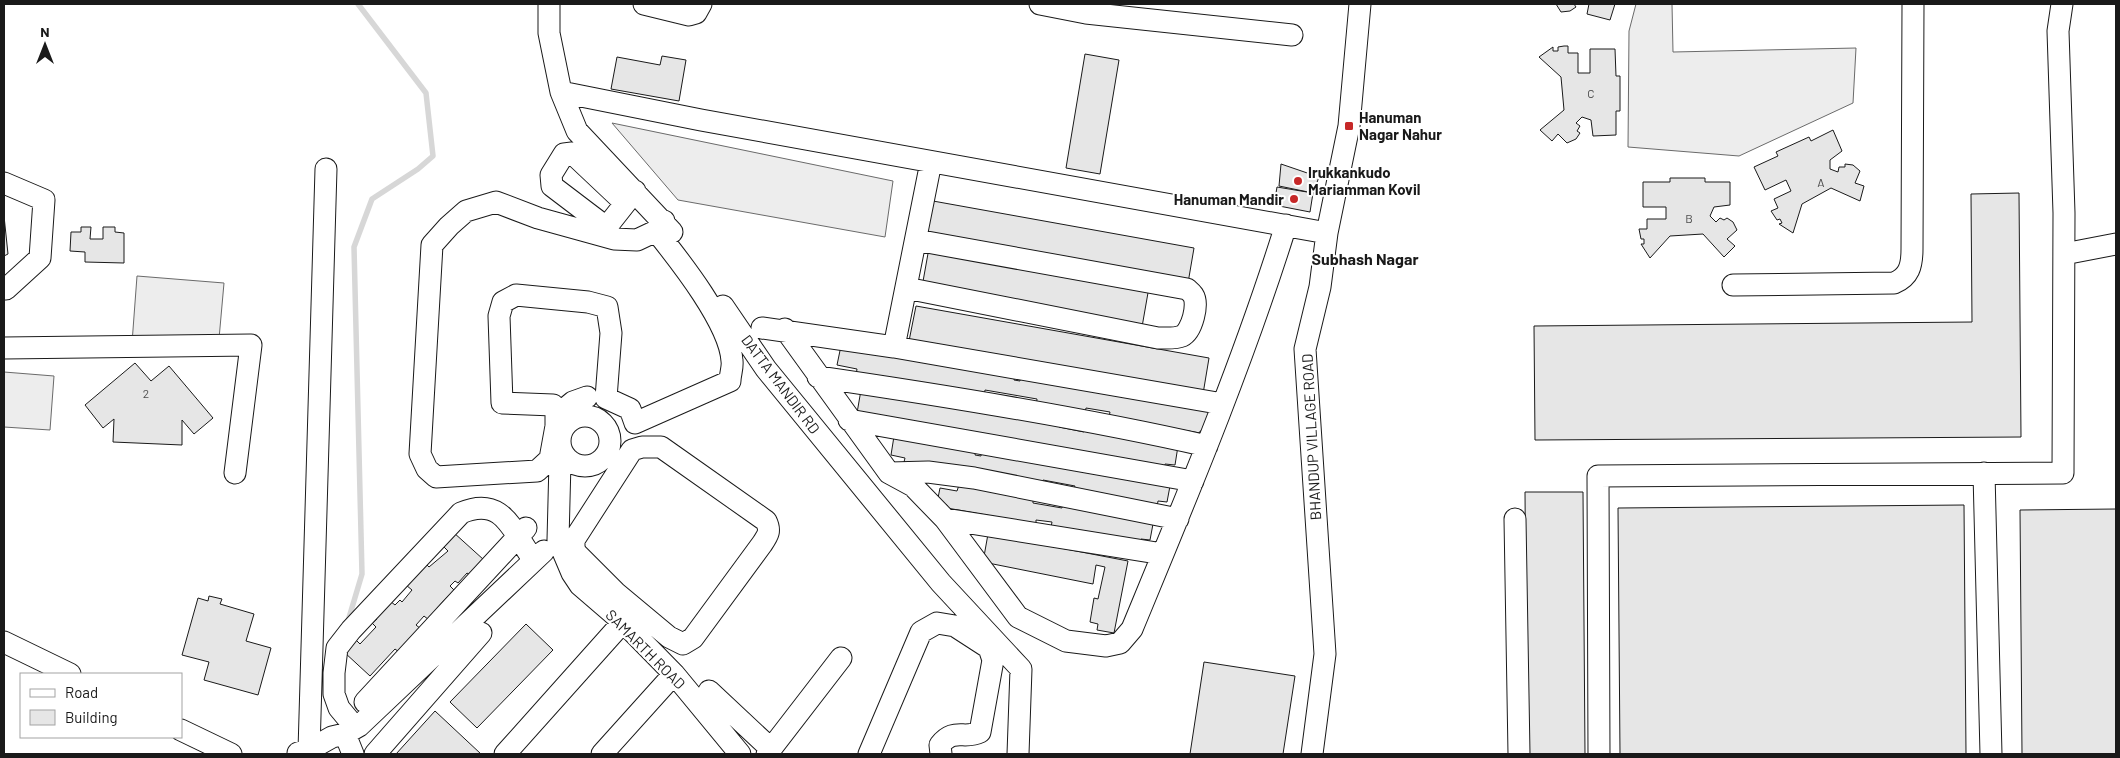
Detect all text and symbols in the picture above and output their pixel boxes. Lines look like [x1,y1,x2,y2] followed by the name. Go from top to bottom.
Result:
[20,20,70,70] north arrow
[40,23,50,40] text: N
[1587,86,1595,100] house number: C
[1359,108,1442,143] place label: Hanuman Nagar Nahur
[1343,120,1355,132] marker: Hanuman Nagar Nahur
[1308,163,1420,198] place label: Irukkankudo Mariamman Kovil
[1292,175,1304,187] marker: Irukkankudo Mariamman Kovil
[1817,175,1825,189] house number: A
[1174,190,1284,208] place label: Hanuman Mandir
[1288,193,1300,205] marker: Hanuman Mandir
[1685,211,1693,225] house number: B
[1311,249,1419,268] district label: Subhash Nagar
[738,331,824,437] street label: DATTA MANDIR RD
[1298,353,1324,521] street label: BHANDUP VILLAGE ROAD
[143,386,149,400] house number: 2
[602,605,690,693] street label: SAMARTH ROAD
[20,673,182,738] legend
[65,683,98,701] text: Road
[65,708,118,726] text: Building

